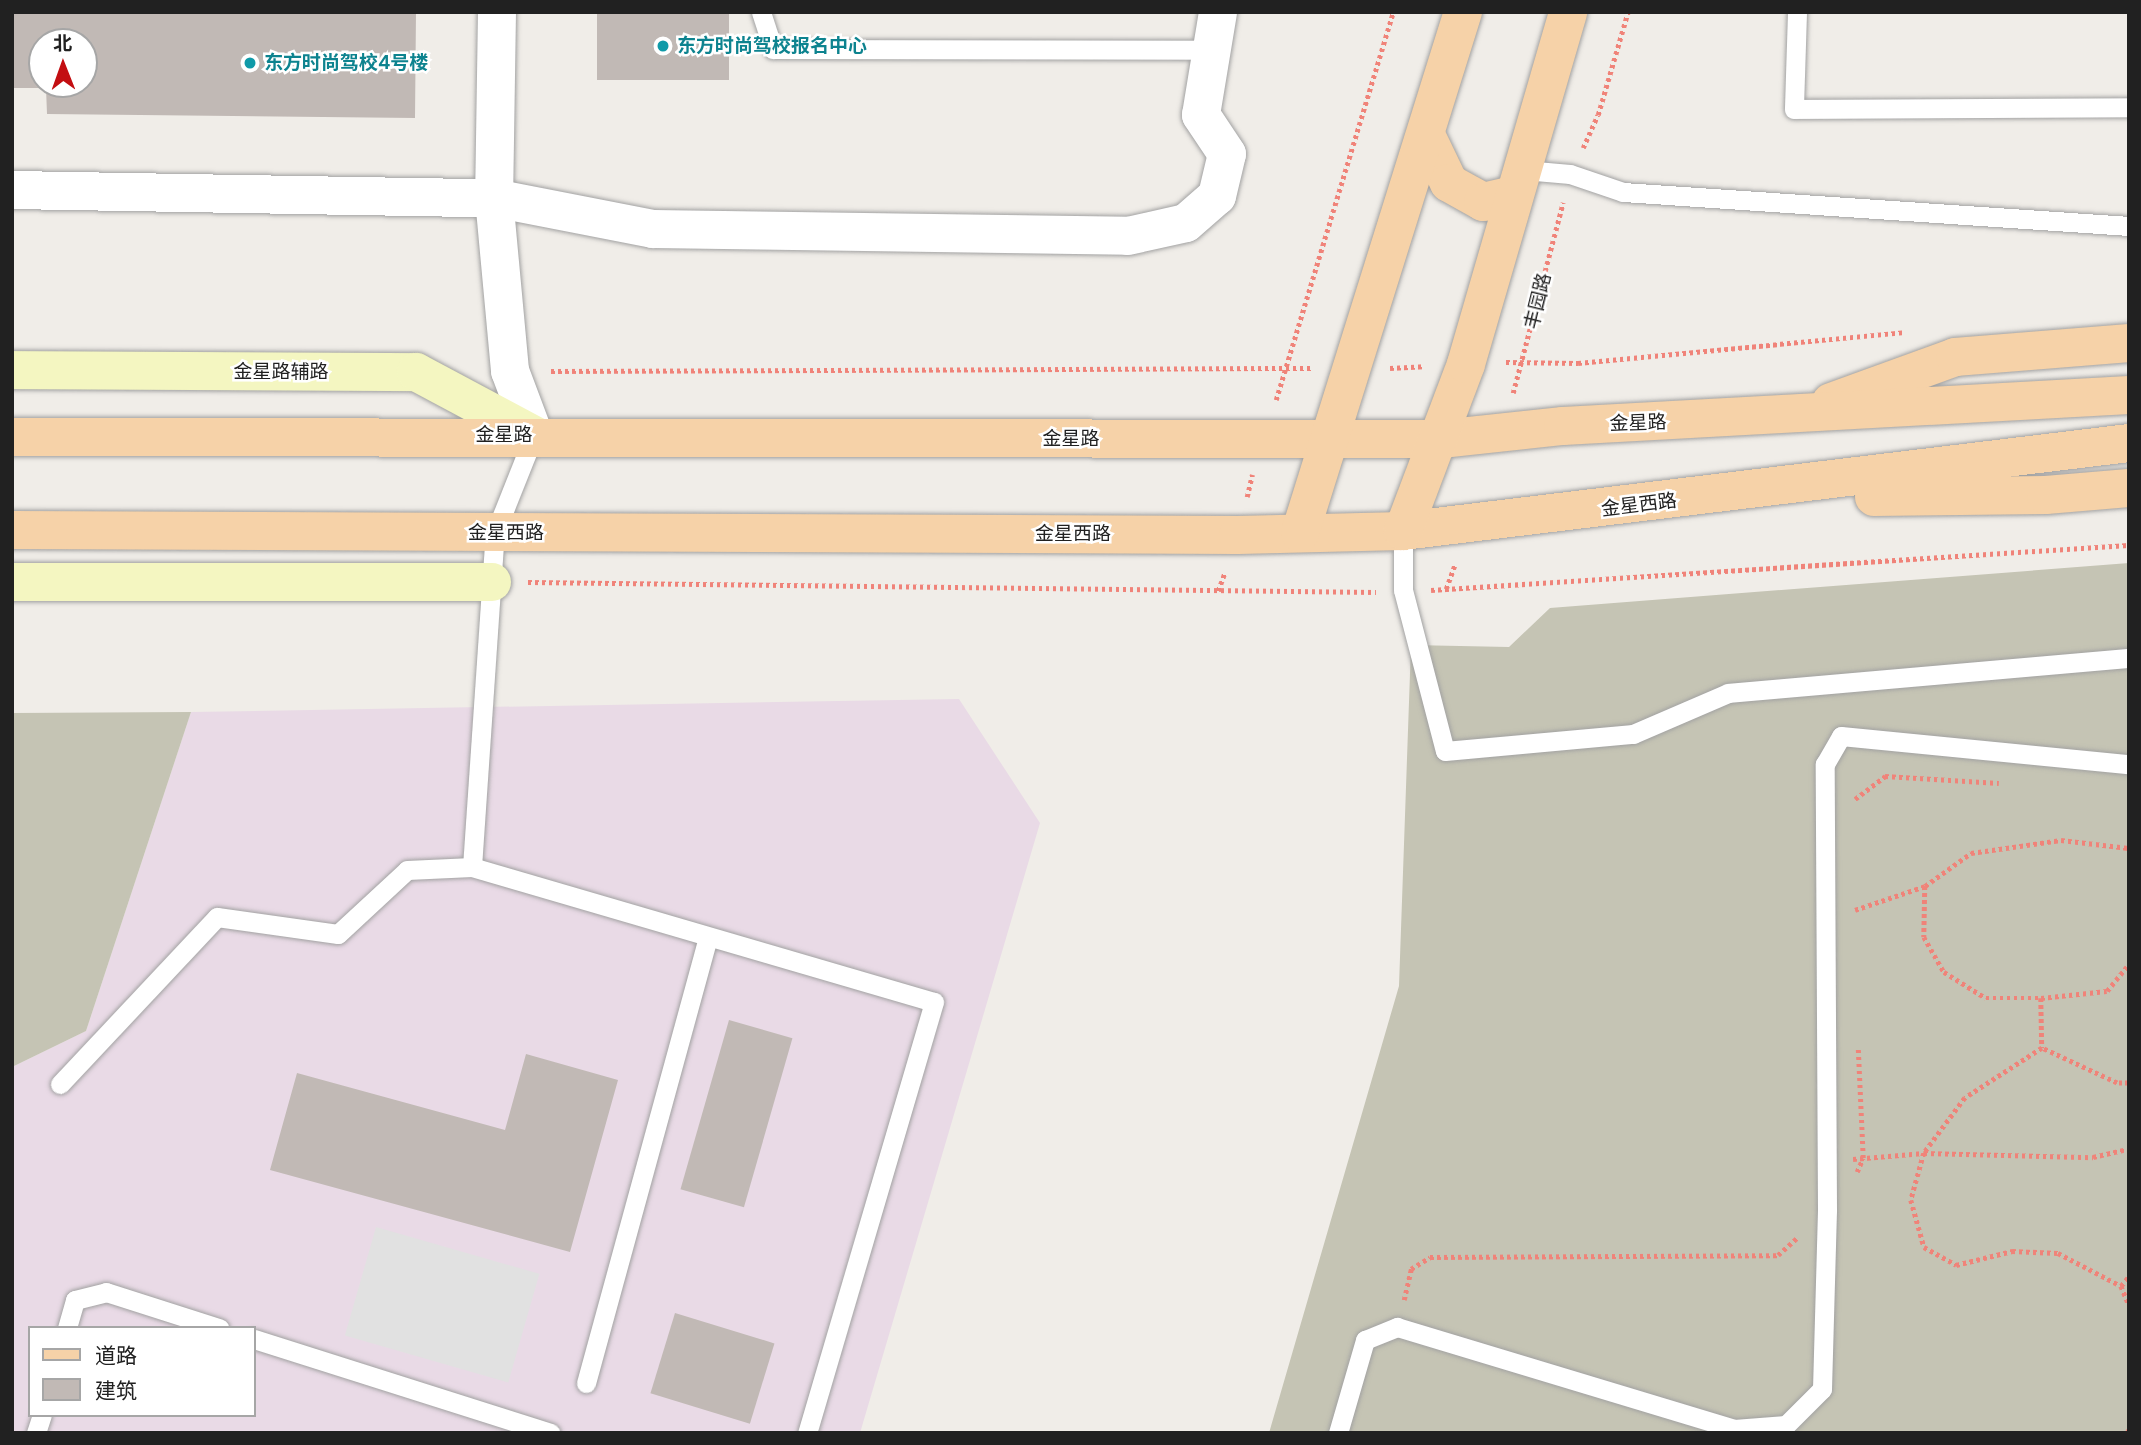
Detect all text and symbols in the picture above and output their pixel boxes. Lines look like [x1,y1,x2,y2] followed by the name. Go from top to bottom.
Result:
[28,28,98,98] north arrow
[53,31,72,56] text: 北
[677,35,867,57] place label: 东方时尚驾校报名中心
[655,38,671,54] marker: 东方时尚驾校报名中心
[264,52,428,74] place label: 东方时尚驾校4号楼
[242,55,258,71] marker: 东方时尚驾校4号楼
[1520,271,1556,331] street label: 丰园路
[234,361,328,383] street label: 金星路辅路
[1609,411,1667,435] street label: 金星路
[476,424,532,446] street label: 金星路
[1043,428,1099,450] street label: 金星路
[1600,489,1678,521] street label: 金星西路
[468,522,544,544] street label: 金星西路
[1035,523,1111,545] street label: 金星西路
[28,1326,256,1417] legend
[95,1342,137,1370] text: 道路
[95,1377,137,1405] text: 建筑

